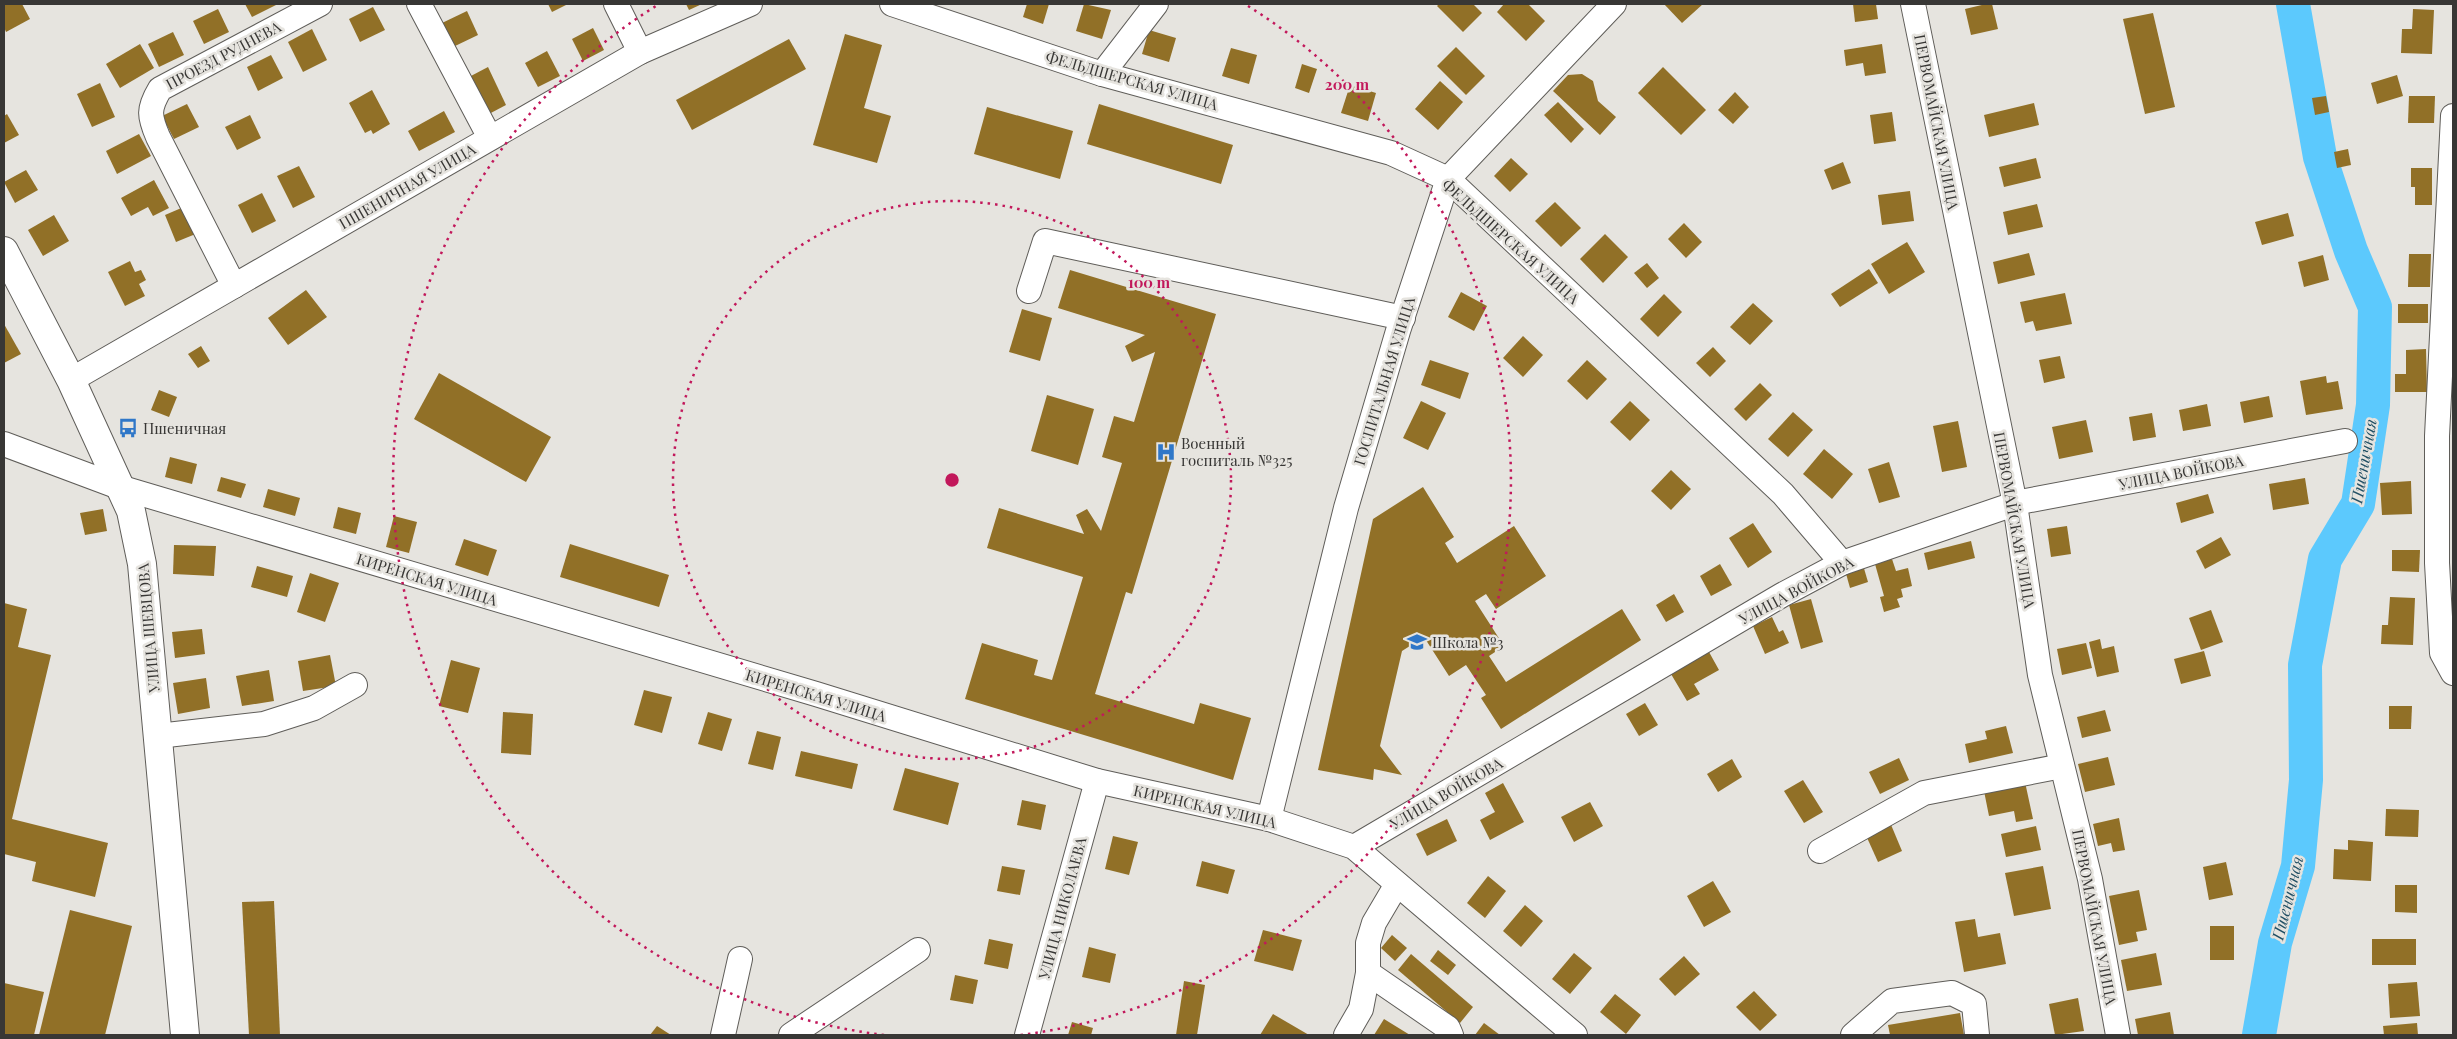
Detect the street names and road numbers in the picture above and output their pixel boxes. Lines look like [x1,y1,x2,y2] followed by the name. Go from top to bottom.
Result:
[162,16,285,94] street label: ПРОЕЗД РУДНЕВА
[1910,32,1964,212] street label: ПЕРВОМАЙСКАЯ УЛИЦА
[1044,46,1221,114] street label: ФЕЛЬДШЕРСКАЯ УЛИЦА
[335,138,479,233] street label: ПШЕНИЧНАЯ УЛИЦА
[1438,174,1584,308] street label: ФЕЛЬДШЕРСКАЯ УЛИЦА
[1349,294,1419,468] street label: ГОСПИТАЛЬНАЯ УЛИЦА
[1990,430,2040,610] street label: ПЕРВОМАЙСКАЯ УЛИЦА
[2116,450,2246,494] street label: УЛИЦА ВОЙКОВА
[354,548,500,610] street label: КИРЕНСКАЯ УЛИЦА
[1734,551,1857,629] street label: УЛИЦА ВОЙКОВА
[132,562,164,695] street label: УЛИЦА ШЕВЦОВА
[743,664,889,726] street label: КИРЕНСКАЯ УЛИЦА
[1385,752,1506,834] street label: УЛИЦА ВОЙКОВА
[1132,780,1279,832] street label: КИРЕНСКАЯ УЛИЦА
[2068,827,2122,1007] street label: ПЕРВОМАЙСКАЯ УЛИЦА
[1033,834,1091,982] street label: УЛИЦА НИКОЛАЕВА

